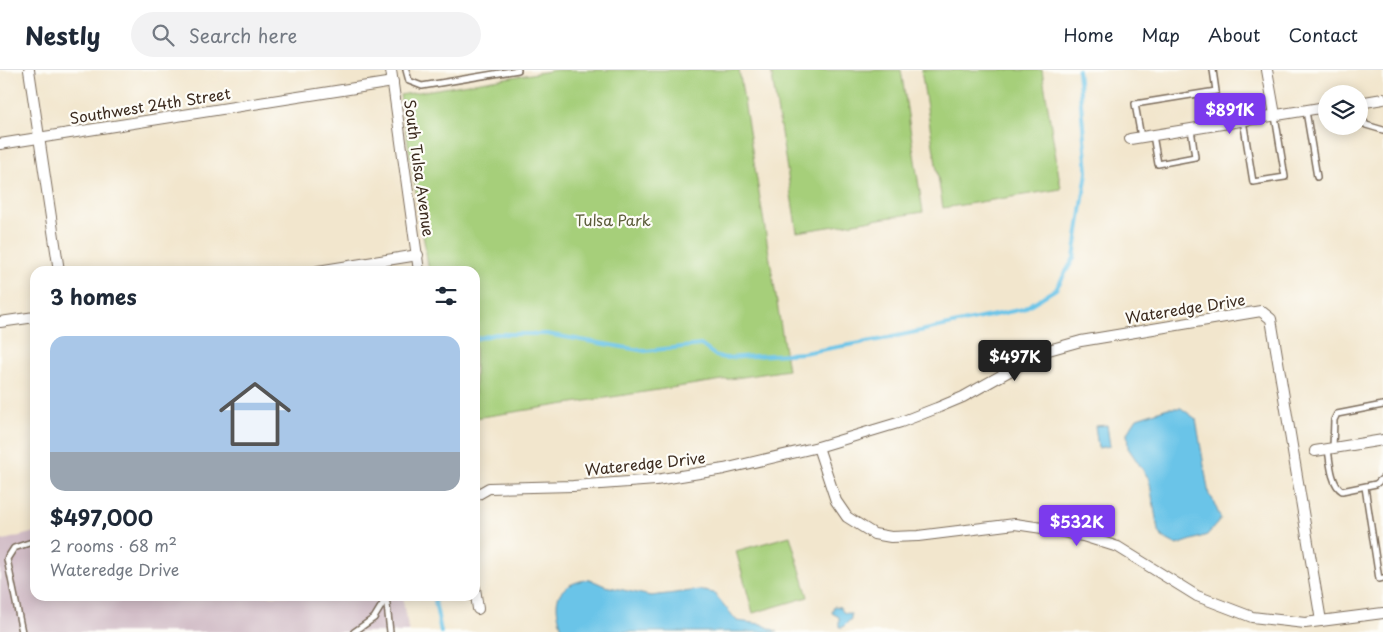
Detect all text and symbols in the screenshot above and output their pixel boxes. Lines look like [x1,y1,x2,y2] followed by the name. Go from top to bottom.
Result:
[131,12,481,57] search box
[25,17,101,53] text: Nestly
[149,21,177,49] icon: search
[189,21,297,49] text: Search here
[1063,21,1113,48] text: Home
[1141,21,1180,48] text: Map
[1208,21,1260,48] text: About
[1288,21,1358,48] text: Contact
[68,81,232,129] street label: Southwest 24th Street
[1318,85,1368,135] map controls
[1318,85,1368,135] button: layers
[1195,92,1265,135] pin: $891K
[1205,97,1255,121] text: $891K
[399,98,441,238] street label: South Tulsa Avenue
[575,208,651,231] park label: Tulsa Park
[50,280,137,312] text: 3 homes
[432,282,460,310] icon: filters
[1123,287,1247,329] street label: Wateredge Drive
[980,340,1050,382] pin: $497K
[989,344,1041,368] text: $497K
[210,369,300,459] icon: home
[584,445,706,481] street label: Wateredge Drive
[50,501,153,533] text: $497,000
[1042,504,1112,547] pin: $532K
[1050,509,1104,533] text: $532K
[50,533,177,557] text: 2 rooms · 68 m²
[50,557,179,581] text: Wateredge Drive

